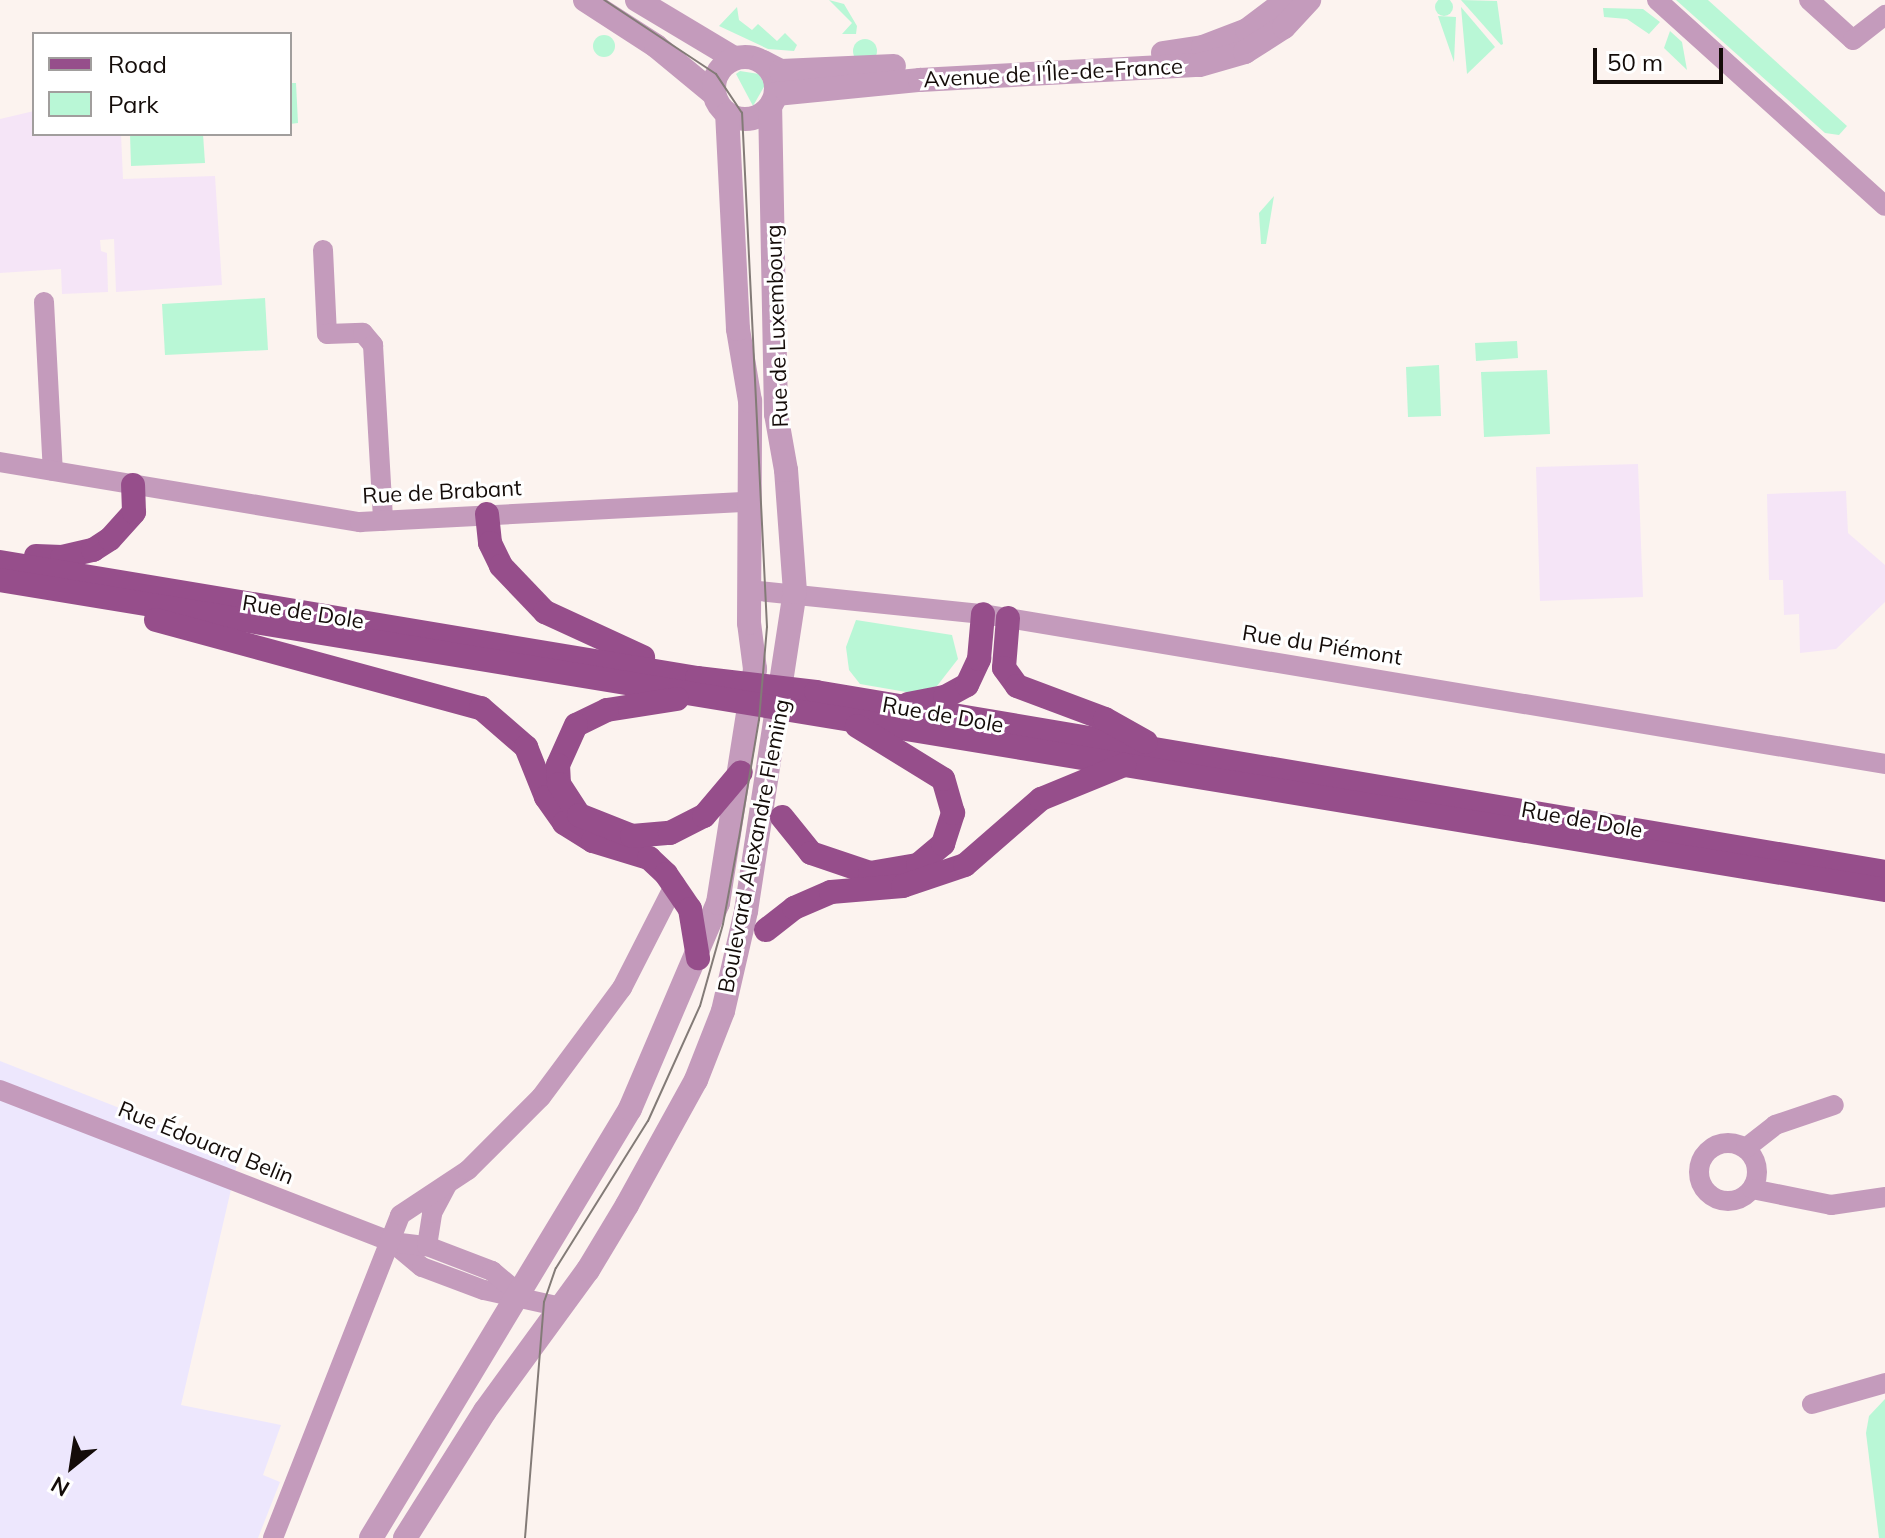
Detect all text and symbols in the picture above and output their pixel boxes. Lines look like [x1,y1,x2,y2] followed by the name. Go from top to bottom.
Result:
[32,32,292,136] legend
[1597,32,1727,82] scale bar
[1607,47,1663,77] text: 50 m
[108,49,167,79] text: Road
[923,53,1183,93] street label: Avenue de l'Île-de-France
[108,89,159,119] text: Park
[760,224,794,428] street label: Rue de Luxembourg
[362,475,522,509] street label: Rue de Brabant
[240,589,366,635] street label: Rue de Dole
[1240,619,1404,671] street label: Rue du Piémont
[880,691,1006,739] street label: Rue de Dole
[713,697,795,995] street label: Boulevard Alexandre Fleming
[1519,796,1645,844] street label: Rue de Dole
[114,1096,298,1190] street label: Rue Édouard Belin
[32,1426,112,1506] north arrow
[46,1471,74,1503] text: N

